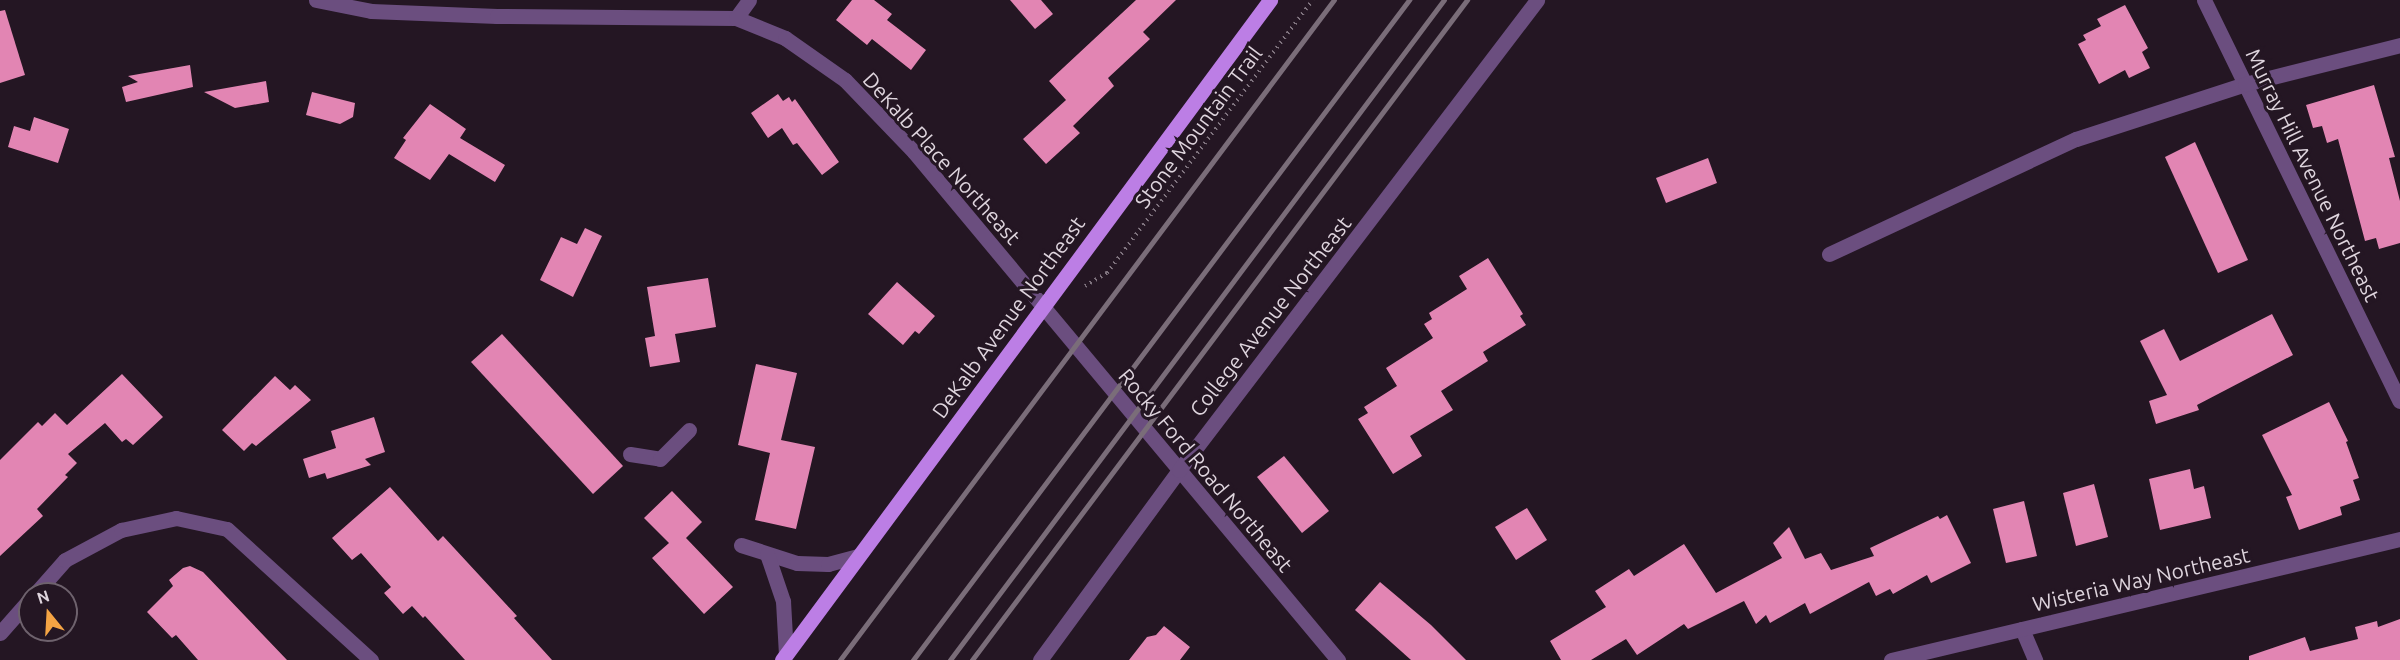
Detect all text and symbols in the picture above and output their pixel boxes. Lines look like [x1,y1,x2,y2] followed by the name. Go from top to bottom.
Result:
[1129,41,1267,213] street label: Stone Mountain Trail
[2241,44,2385,306] street label: Murray Hill Avenue Northeast
[858,67,1026,249] street label: DeKalb Place Northeast
[926,211,1090,423] street label: DeKalb Avenue Northeast
[1184,211,1356,421] street label: College Avenue Northeast
[1114,363,1298,577] street label: Rocky Ford Road Northeast
[2030,542,2252,616] street label: Wisteria Way Northeast
[18,582,78,642] north arrow
[35,586,52,607] text: N

